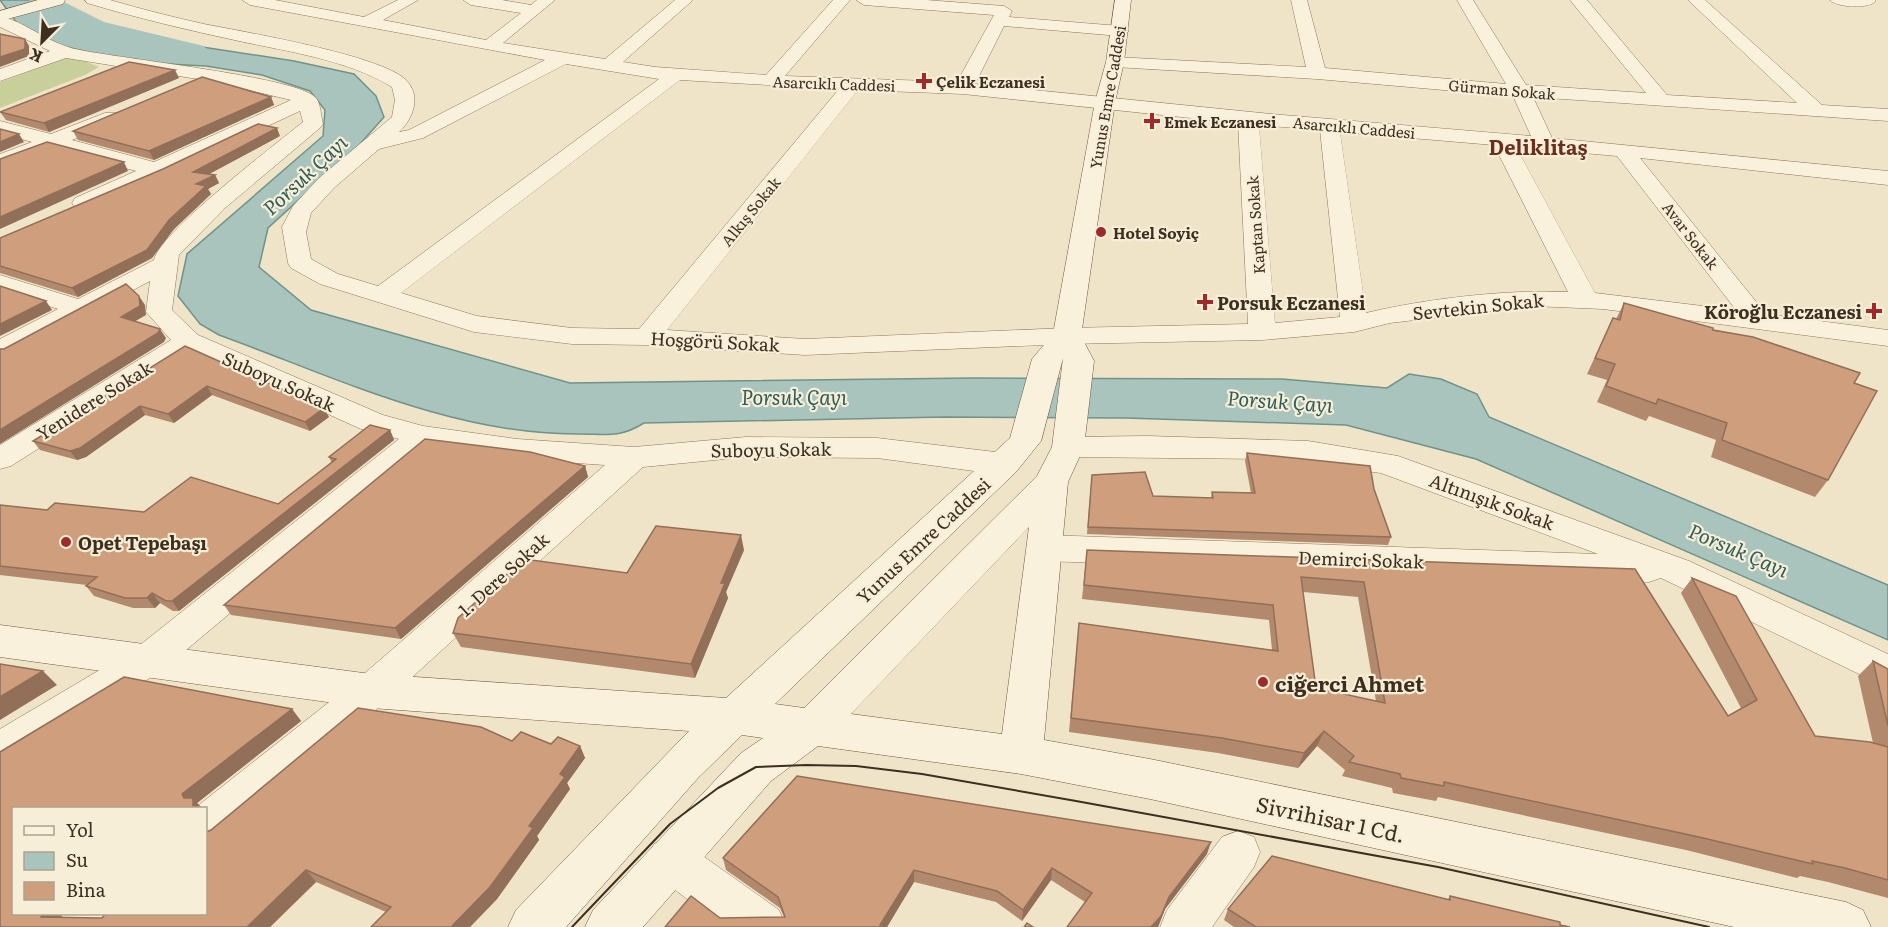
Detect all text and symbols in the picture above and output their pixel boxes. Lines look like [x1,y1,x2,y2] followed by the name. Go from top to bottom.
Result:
[12,12,72,72] north arrow
[1083,23,1131,171] street label: Yunus Emre Caddesi
[24,43,46,70] text: K
[772,69,896,97] street label: Asarcıklı Caddesi
[936,70,1046,93] place label: Çelik Eczanesi
[1448,73,1557,105] street label: Gürman Sokak
[917,74,931,88] marker: Çelik Eczanesi
[1164,110,1277,133] place label: Emek Eczanesi
[1292,110,1416,144] street label: Asarcıklı Caddesi
[1145,114,1159,128] marker: Emek Eczanesi
[255,127,353,221] water label: Porsuk Çayı
[1489,131,1587,161] district label: Deliklitaş
[715,171,786,251] street label: Alkış Sokak
[1240,174,1270,275] street label: Kaptan Sokak
[1657,196,1725,274] street label: Avar Sokak
[1113,221,1199,244] place label: Hotel Soyiç
[1094,225,1108,239] marker: Hotel Soyiç
[1411,286,1546,326] street label: Sevtekin Sokak
[1217,289,1366,316] place label: Porsuk Eczanesi
[1198,295,1212,309] marker: Porsuk Eczanesi
[1704,298,1862,325] place label: Köroğlu Eczanesi
[1867,304,1881,318] marker: Köroğlu Eczanesi
[650,324,781,358] street label: Hoşgörü Sokak
[218,344,341,418] street label: Suboyu Sokak
[31,353,158,446] street label: Yenidere Sokak
[741,381,847,411] water label: Porsuk Çayı
[1226,381,1334,419] water label: Porsuk Çayı
[710,434,833,464] street label: Suboyu Sokak
[1426,466,1559,536] street label: Altınışık Sokak
[850,471,996,609] street label: Yunus Emre Caddesi
[1684,514,1794,584] water label: Porsuk Çayı
[452,525,555,622] street label: 1. Dere Sokak
[78,529,207,556] place label: Opet Tepebaşı
[59,535,73,549] marker: Opet Tepebaşı
[1298,543,1425,575] street label: Demirci Sokak
[1275,667,1425,698] place label: ciğerci Ahmet
[1256,675,1270,689] marker: ciğerci Ahmet
[1254,787,1408,849] street label: Sivrihisar 1 Cd.
[12,807,207,915] legend
[66,816,94,843] text: Yol
[66,846,88,873] text: Su
[66,876,106,903] text: Bina

